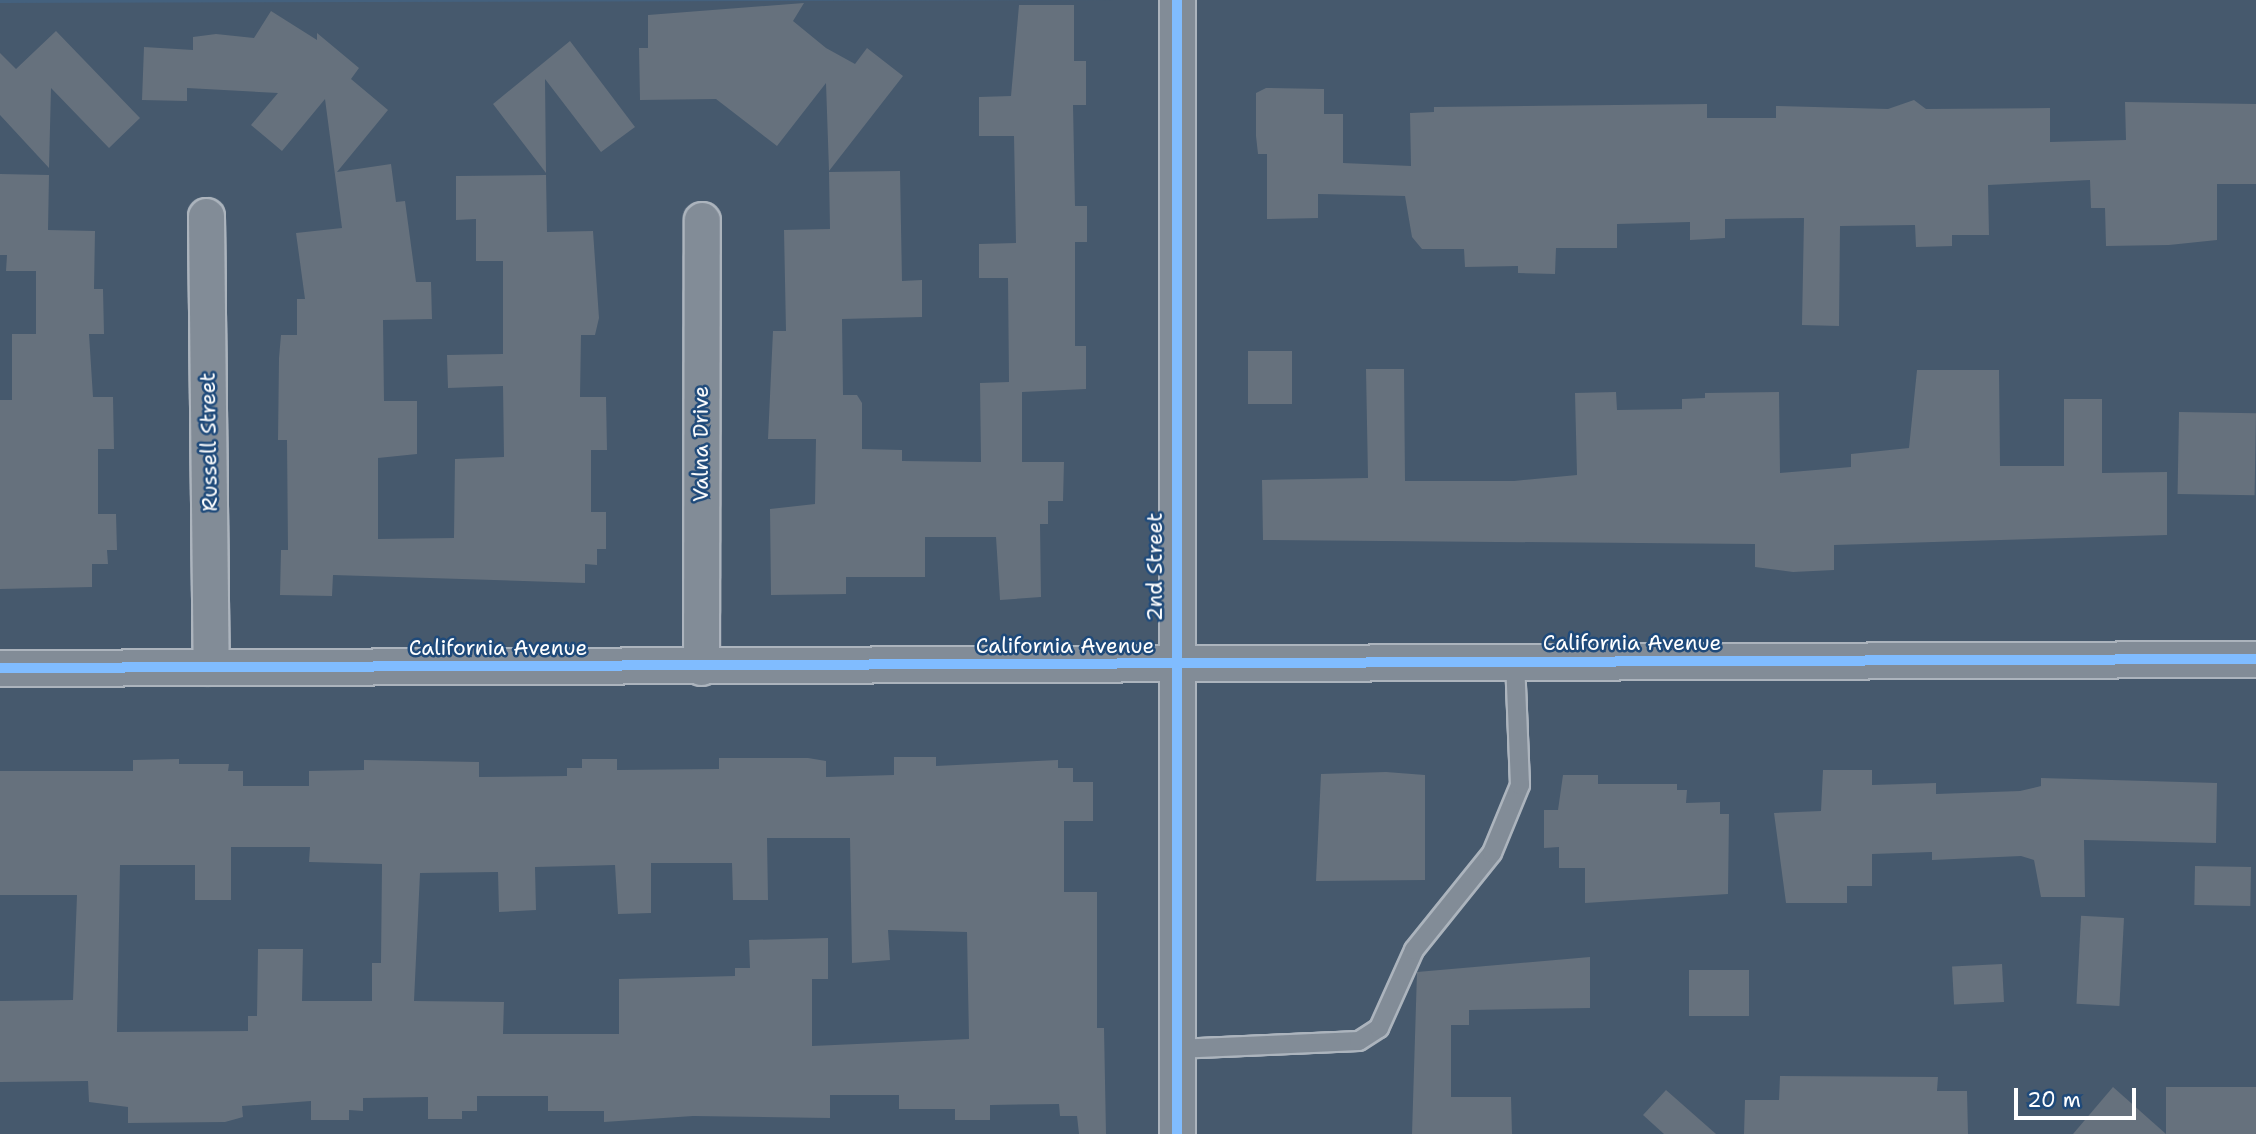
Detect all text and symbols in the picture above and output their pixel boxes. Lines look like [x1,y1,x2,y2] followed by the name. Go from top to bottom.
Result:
[195,372,223,512] street label: Russell Street
[688,386,714,502] street label: Valna Drive
[1142,513,1168,621] street label: 2nd Street
[1543,630,1721,656] street label: California Avenue
[976,633,1154,659] street label: California Avenue
[409,635,587,661] street label: California Avenue
[2018,1074,2140,1118] scale bar
[2027,1086,2081,1114] text: 20 m

